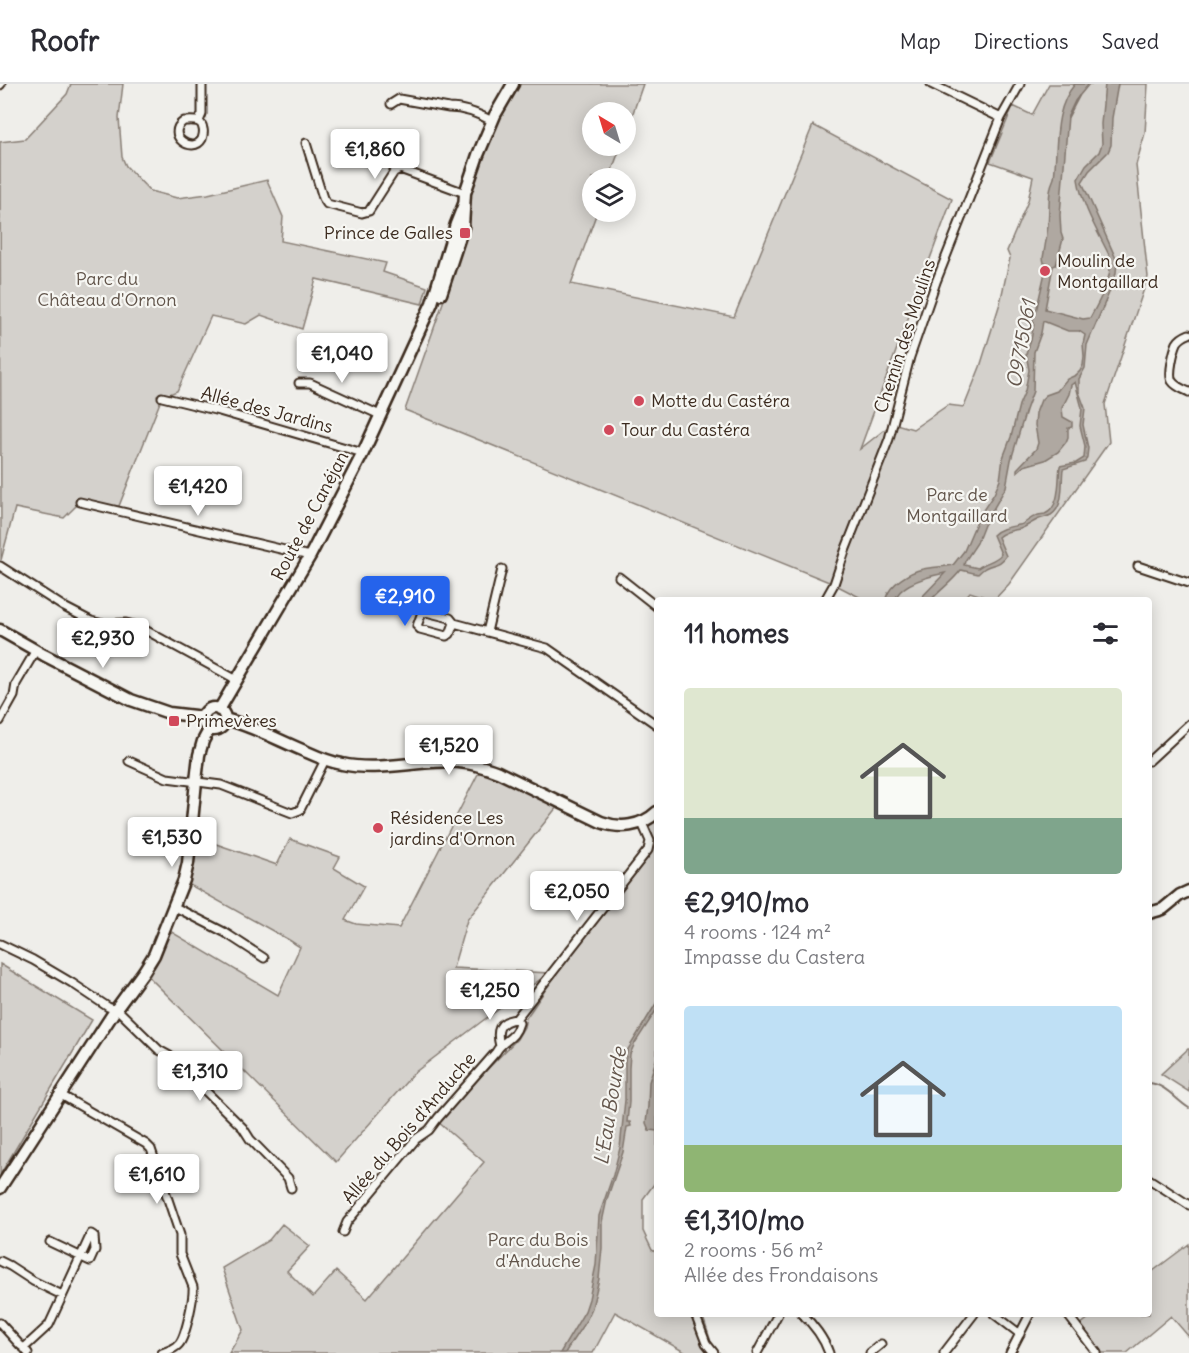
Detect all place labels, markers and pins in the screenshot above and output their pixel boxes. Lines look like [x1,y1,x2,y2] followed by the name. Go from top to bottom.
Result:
[326,129,424,180] pin: €1,860
[324,221,453,244] place label: Prince de Galles
[458,226,472,240] marker: Prince de Galles
[1057,249,1159,293] place label: Moulin de Montgaillard
[1038,264,1052,278] marker: Moulin de Montgaillard
[293,333,391,384] pin: €1,040
[651,389,790,412] place label: Motte du Castéra
[632,394,646,408] marker: Motte du Castéra
[621,418,750,441] place label: Tour du Castéra
[602,423,616,437] marker: Tour du Castéra
[149,466,247,517] pin: €1,420
[356,576,454,627] pin: €2,910
[54,618,152,669] pin: €2,930
[186,709,277,732] place label: Primevères
[167,714,181,728] marker: Primevères
[400,725,498,776] pin: €1,520
[389,806,515,850] place label: Résidence Les jardins d'Ornon
[123,817,221,868] pin: €1,530
[371,821,385,835] marker: Résidence Les jardins d'Ornon
[528,871,626,922] pin: €2,050
[441,970,539,1021] pin: €1,250
[151,1051,249,1102] pin: €1,310
[108,1154,206,1205] pin: €1,610

